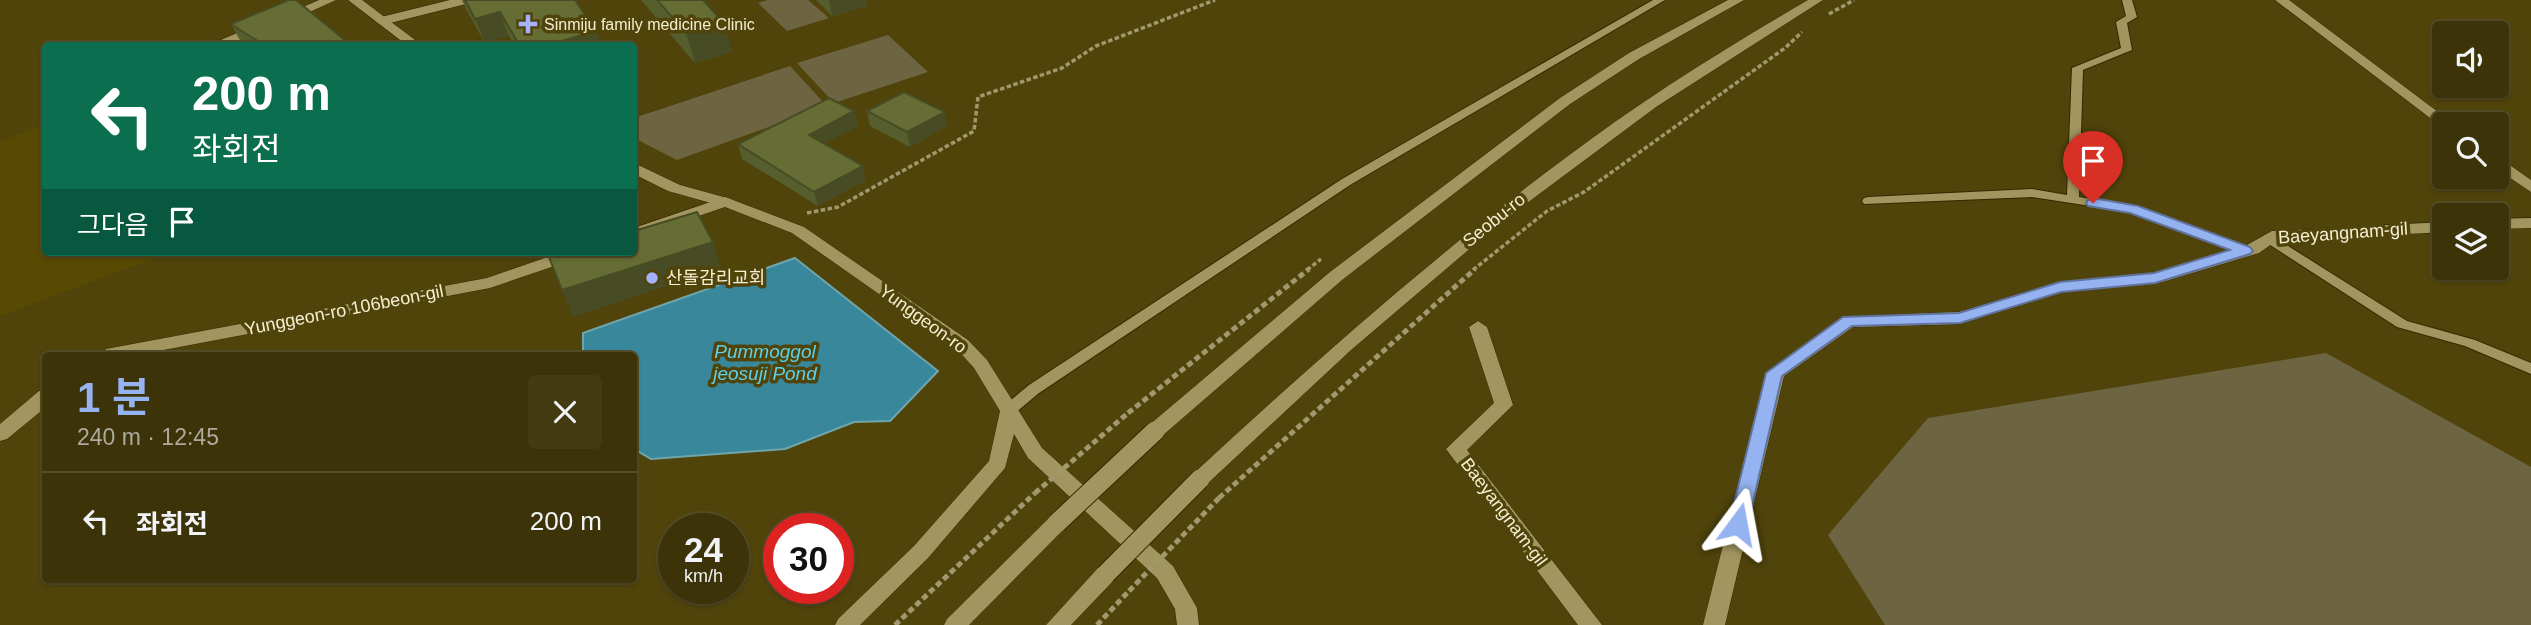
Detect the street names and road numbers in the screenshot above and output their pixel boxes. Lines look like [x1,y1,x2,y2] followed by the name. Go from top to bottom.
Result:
[1459,189,1529,251] street label: Seobu-ro
[2277,218,2409,248] street label: Baeyangnam-gil
[243,281,445,339] street label: Yunggeon-ro 106beon-gil
[875,281,971,357] street label: Yunggeon-ro
[1457,454,1551,570] street label: Baeyangnam-gil

